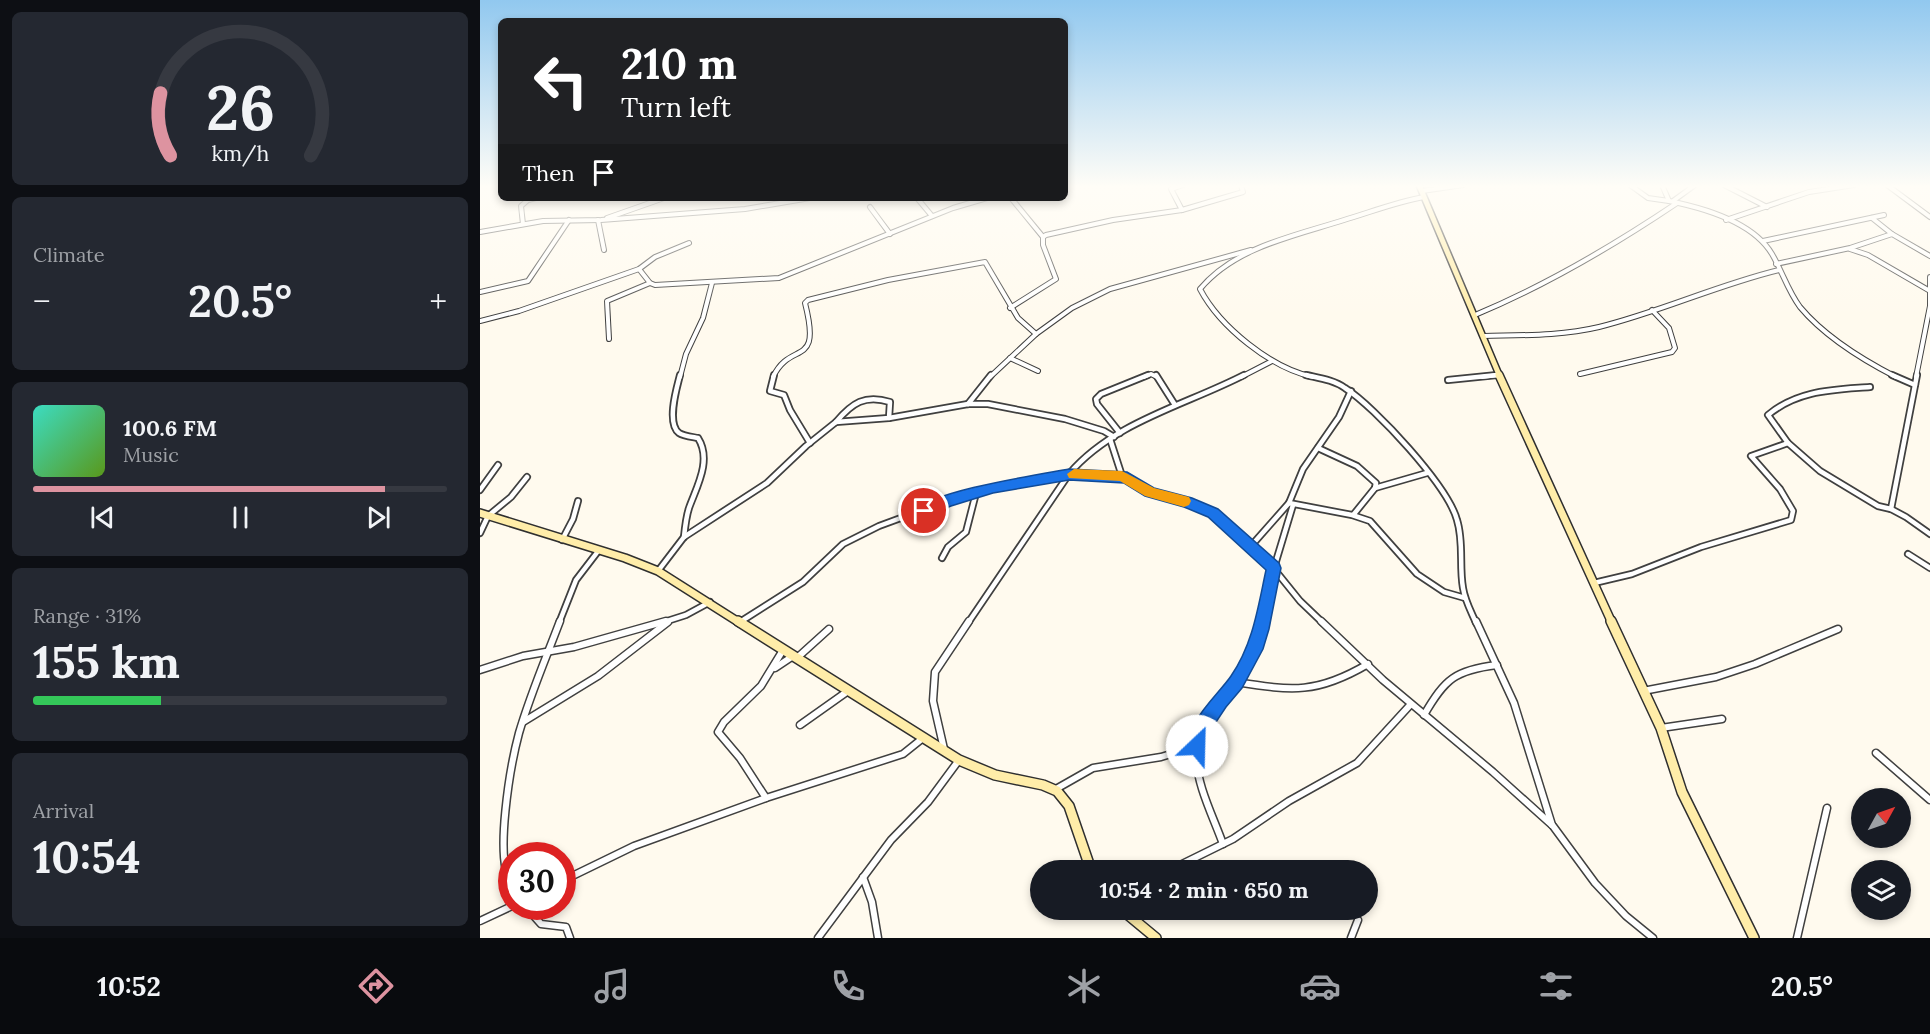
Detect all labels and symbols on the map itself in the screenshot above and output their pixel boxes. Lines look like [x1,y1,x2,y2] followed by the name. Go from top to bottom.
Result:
[898,485,949,536] pin
[1165,714,1229,778] position arrow
[1851,788,1911,848] north arrow
[498,842,576,920] speed limit sign: 30

